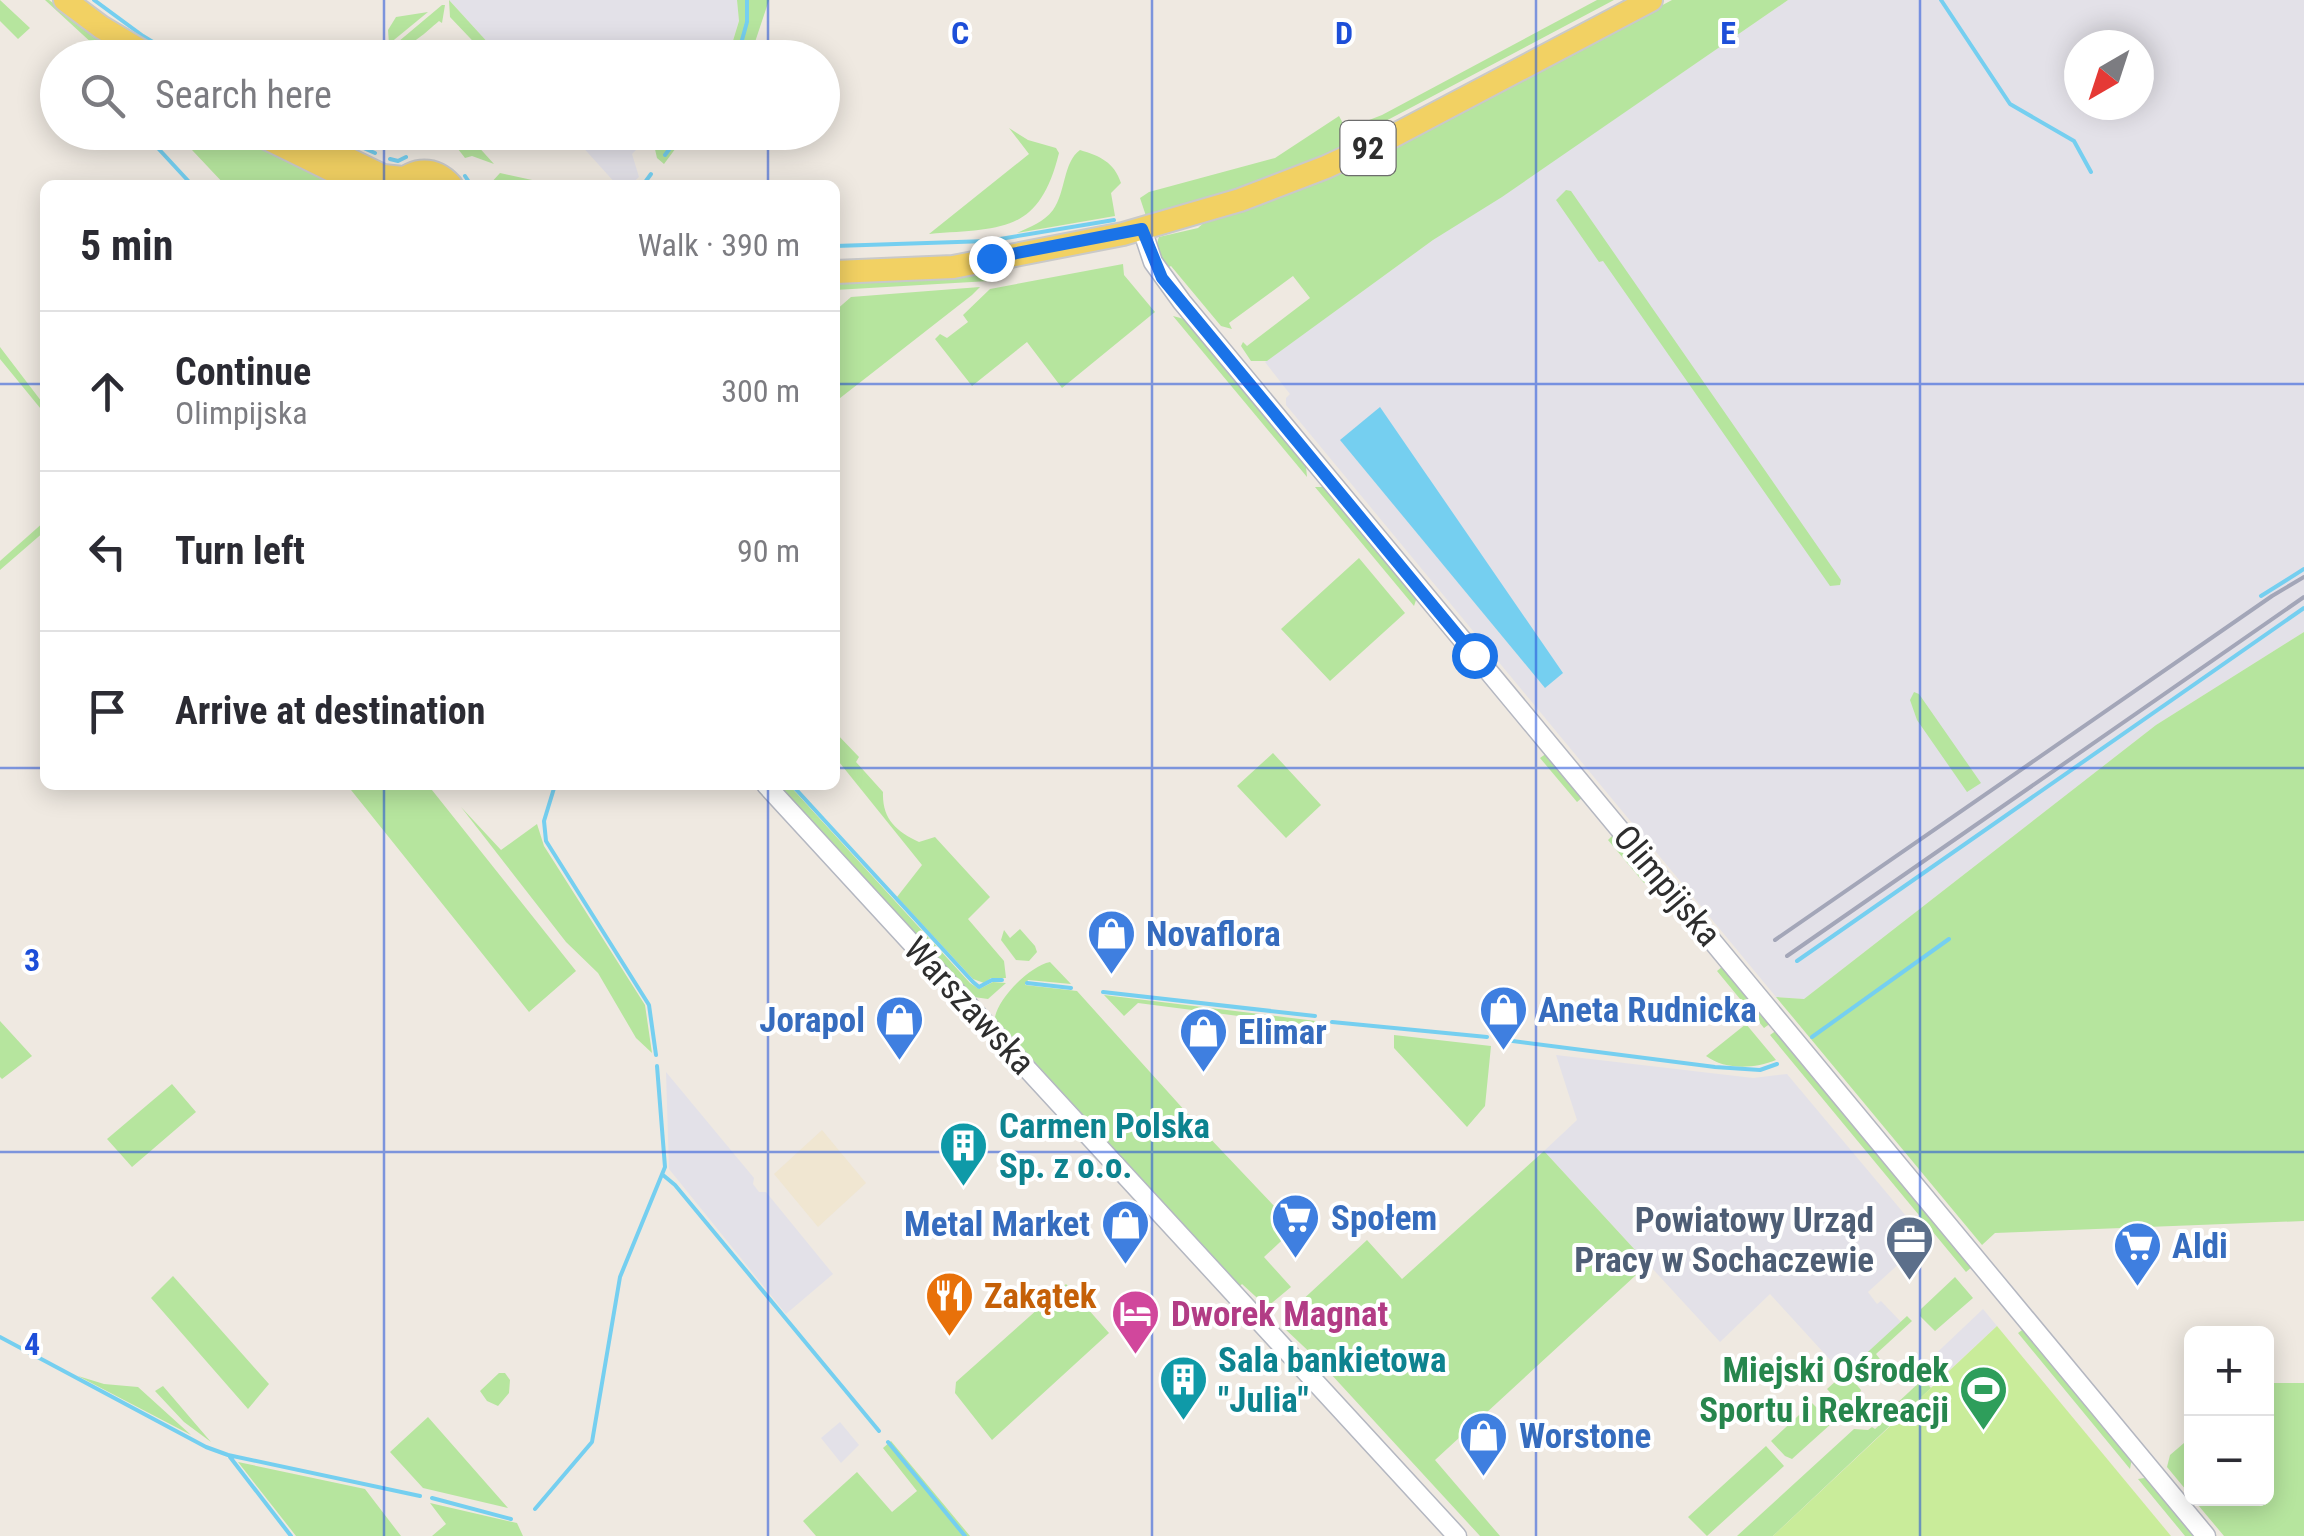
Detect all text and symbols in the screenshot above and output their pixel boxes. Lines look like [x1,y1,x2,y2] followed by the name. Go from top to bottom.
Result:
[951,14,969,52] text: C
[1335,14,1353,52] text: D
[1720,14,1736,52] text: E
[2064,30,2154,120] north arrow
[40,40,840,150] search box
[75,68,130,123] icon: search
[155,73,332,117] text: Search here
[1340,121,1396,175] road number: 92
[80,221,173,270] text: 5 min
[638,226,800,264] text: Walk · 390 m
[969,236,1015,282] route end
[175,350,311,394] text: Continue
[80,364,135,419] icon: ahead
[721,372,800,410] text: 300 m
[175,394,308,432] text: Olimpijska
[80,524,135,579] icon: left
[175,529,305,573] text: Turn left
[737,532,800,570] text: 90 m
[1452,633,1498,679] route start
[80,684,135,739] icon: arrive
[175,689,485,733] text: Arrive at destination
[1605,817,1729,955] street label: Olimpijska
[1085,908,1137,976] shop icon: Novaflora
[1146,914,1281,955] place label: Novaflora
[895,929,1043,1083] street label: Warszawska
[24,941,40,979] text: 3
[1477,984,1529,1052] shop icon: Aneta Rudnicka
[1538,990,1757,1031] place label: Aneta Rudnicka
[874,994,926,1062] shop icon: Jorapol
[759,1000,865,1041] place label: Jorapol
[1177,1006,1229,1074] shop icon: Elimar
[1238,1012,1327,1053] place label: Elimar
[999,1106,1210,1187] place label: Carmen Polska Sp. z o.o.
[938,1120,990,1188] building icon: Carmen Polska Sp. z o.o.
[1270,1192,1322,1260] supermarket icon: Społem
[1099,1198,1151,1266] shop icon: Metal Market
[1331,1198,1437,1239] place label: Społem
[1574,1200,1874,1281] place label: Powiatowy Urząd Pracy w Sochaczewie
[904,1204,1090,1245] place label: Metal Market
[1883,1214,1935,1282] office icon: Powiatowy Urząd Pracy w Sochaczewie
[2111,1220,2163,1288] supermarket icon: Aldi
[2172,1226,2228,1267] place label: Aldi
[923,1270,975,1338] restaurant icon: Zakątek
[984,1276,1097,1317] place label: Zakątek
[1110,1288,1162,1356] hotel icon: Dworek Magnat
[1171,1294,1388,1335] place label: Dworek Magnat
[24,1325,40,1363] text: 4
[2184,1326,2274,1506] map controls
[2184,1326,2274,1416] button: +
[1218,1340,1446,1421] place label: Sala bankietowa "Julia"
[1699,1350,1949,1431] place label: Miejski Ośrodek Sportu i Rekreacji
[1157,1354,1209,1422] building icon: Sala bankietowa "Julia"
[1958,1364,2010,1432] sports icon: Miejski Ośrodek Sportu i Rekreacji
[1458,1410,1510,1478] shop icon: Worstone
[1519,1416,1651,1457] place label: Worstone
[2184,1416,2274,1506] button: −

